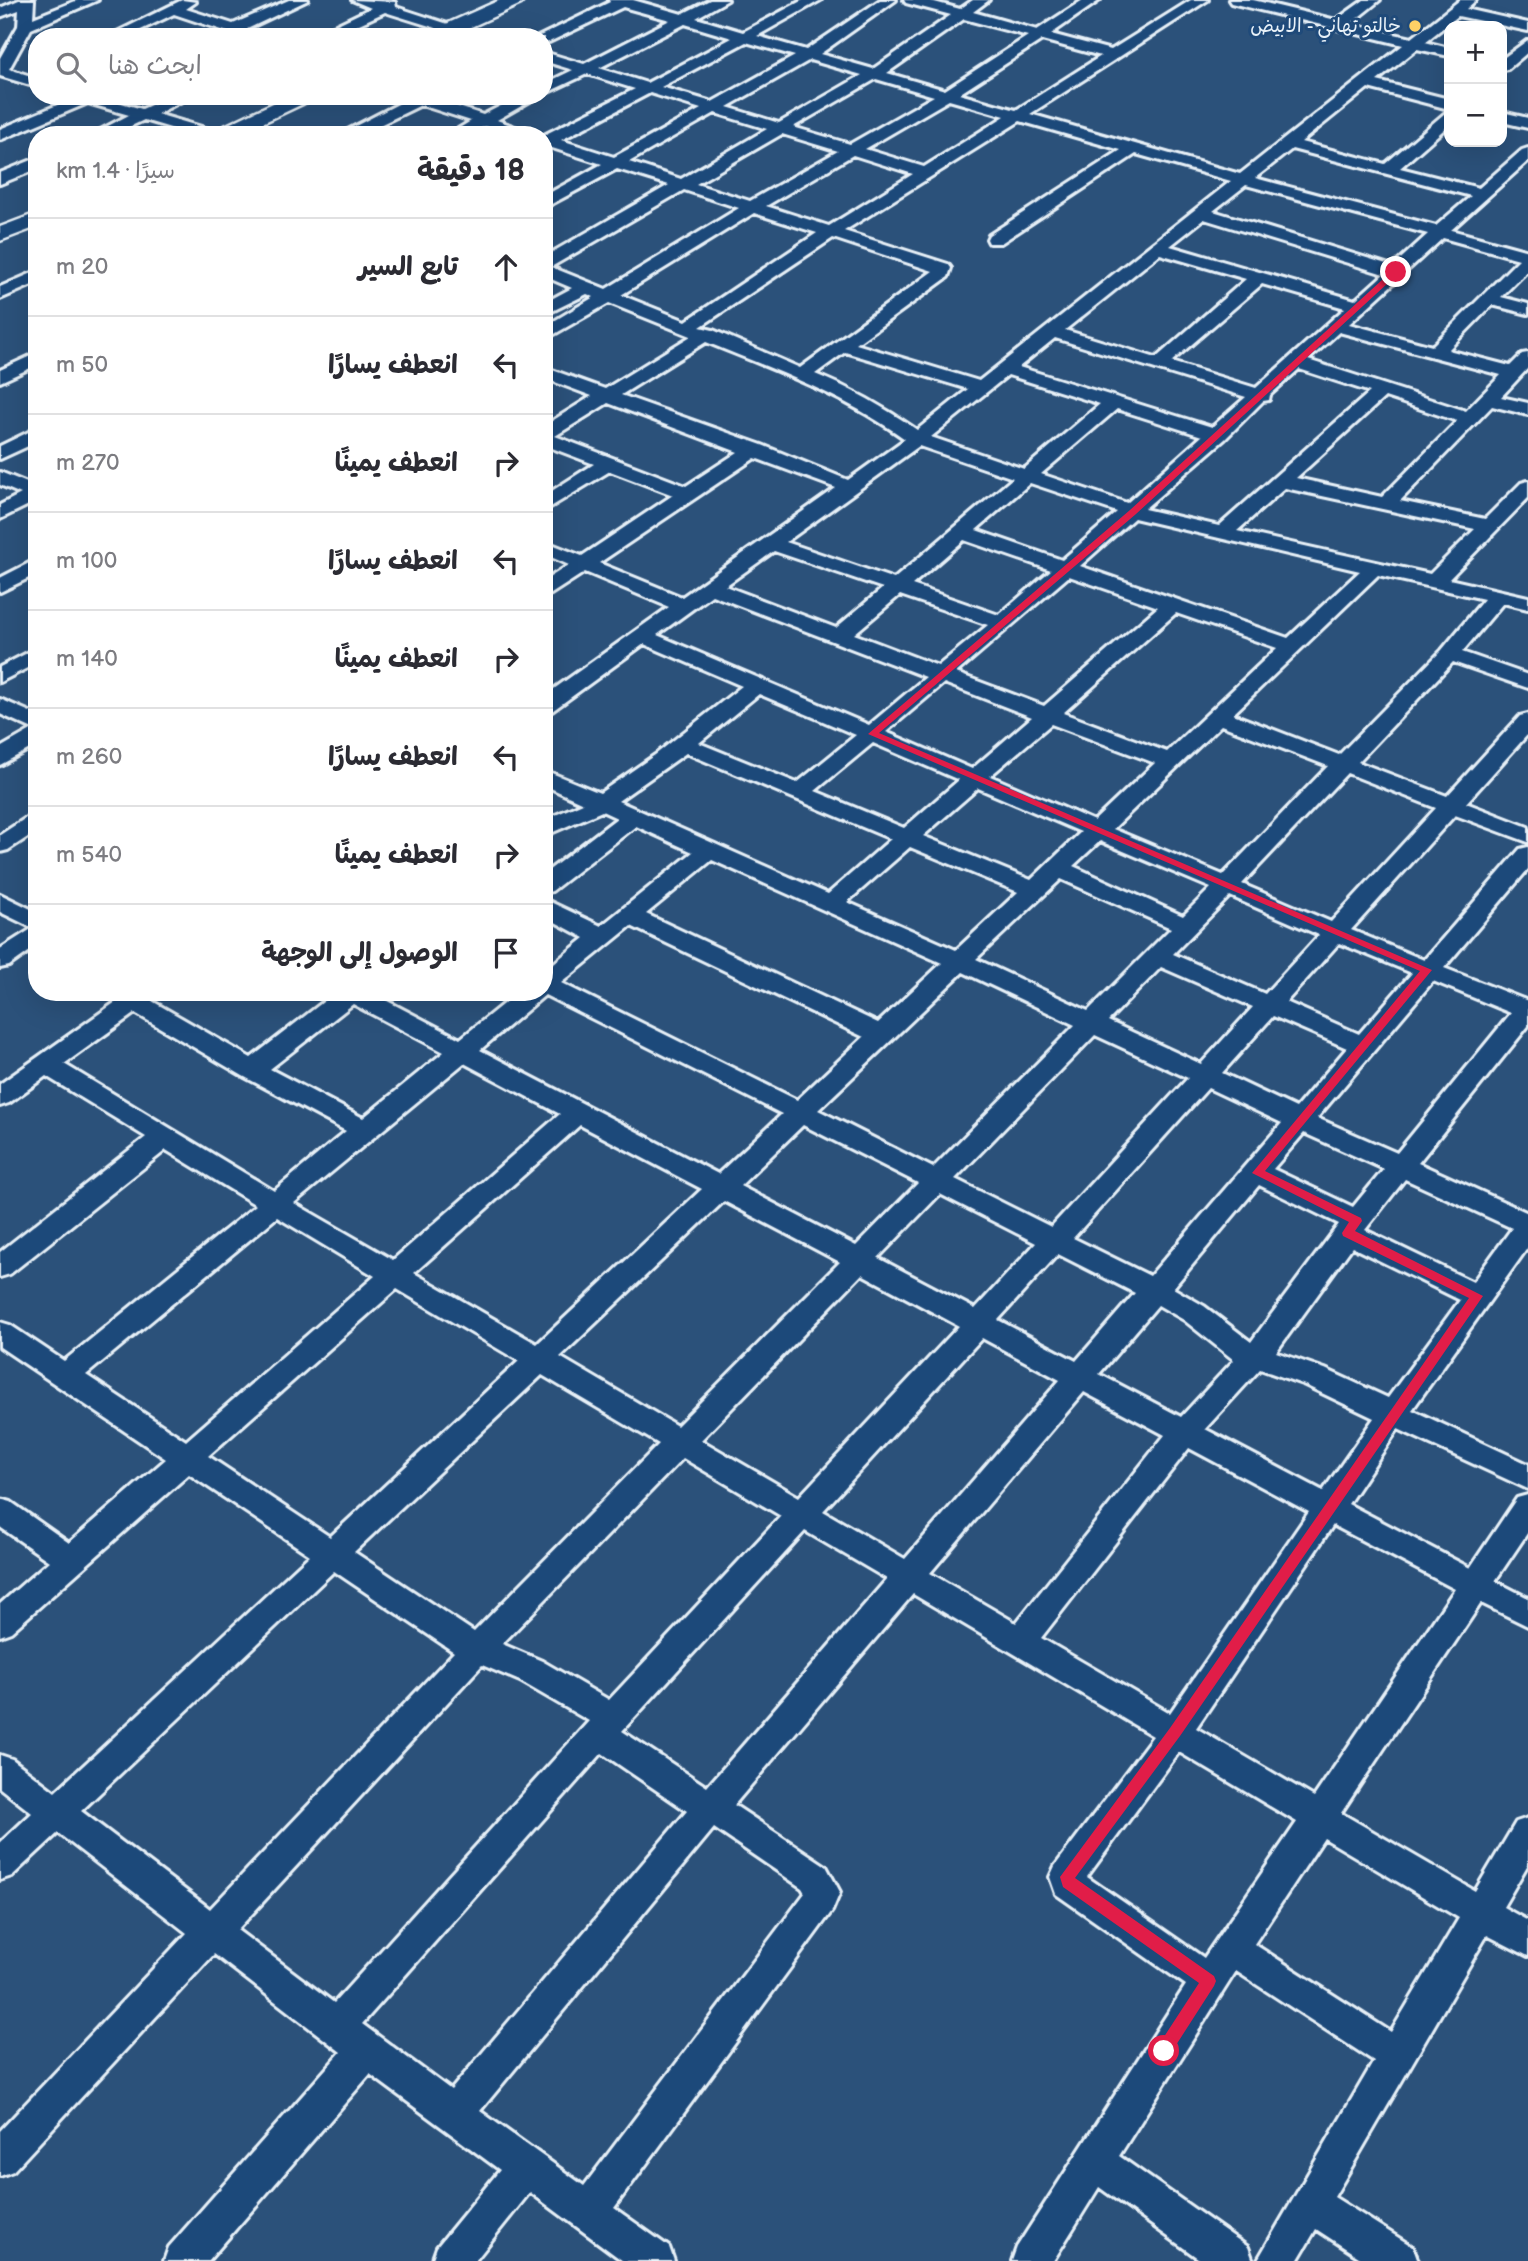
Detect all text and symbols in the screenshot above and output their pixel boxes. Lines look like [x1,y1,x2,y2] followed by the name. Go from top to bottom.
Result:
[1250,15,1401,42] place label: خالتو تهاني - الابيض
[1407,18,1423,34] marker: خالتو تهاني - الابيض
[1444,21,1507,147] map controls
[1444,21,1507,84] button: +
[28,28,553,105] search box
[52,48,90,86] icon: search
[108,51,202,82] text: ابحث هنا
[1444,84,1507,147] button: −
[417,153,525,189] text: 18 دقيقة
[56,157,175,185] text: سيرًا · 1.4 km
[487,248,525,286] icon: ahead
[358,252,458,283] text: تابع السير
[56,253,108,281] text: 20 m
[1380,256,1411,287] route end
[487,346,525,384] icon: left
[328,350,458,381] text: انعطف يسارًا
[56,351,108,379] text: 50 m
[487,444,525,482] icon: right
[335,448,458,479] text: انعطف يمينًا
[56,449,120,477] text: 270 m
[487,542,525,580] icon: left
[328,546,458,577] text: انعطف يسارًا
[56,547,117,575] text: 100 m
[487,640,525,678] icon: right
[335,644,458,675] text: انعطف يمينًا
[56,645,118,673] text: 140 m
[487,738,525,776] icon: left
[328,742,458,773] text: انعطف يسارًا
[56,743,122,771] text: 260 m
[487,836,525,874] icon: right
[335,840,458,871] text: انعطف يمينًا
[56,841,122,869] text: 540 m
[487,934,525,972] icon: arrive
[261,938,458,969] text: الوصول إلى الوجهة
[1148,2035,1179,2066] route start

